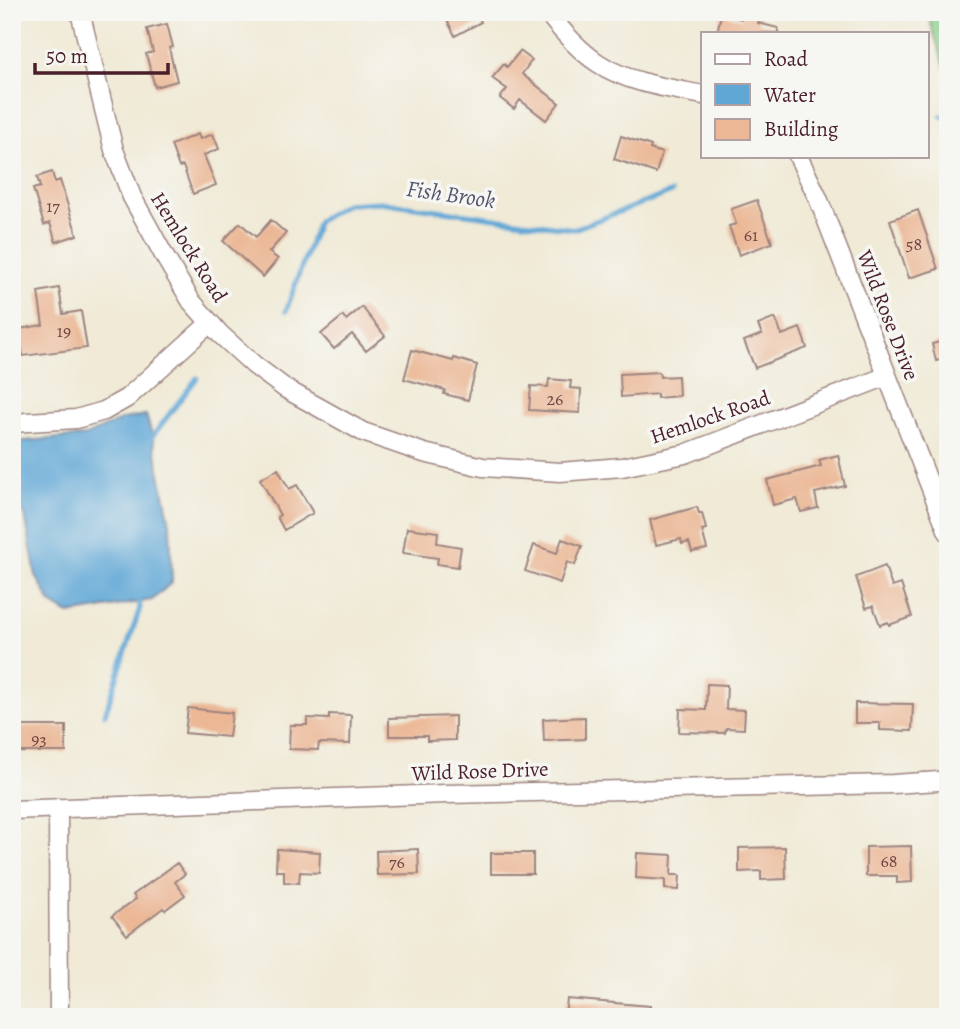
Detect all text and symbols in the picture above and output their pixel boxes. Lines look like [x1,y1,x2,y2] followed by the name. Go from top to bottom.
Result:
[35,32,168,76] scale bar
[701,32,928,158] legend
[46,42,88,70] text: 50 m
[764,45,808,73] text: Road
[763,81,816,109] text: Water
[764,115,839,143] text: Building
[405,173,497,216] water label: Fish Brook
[144,187,234,308] street label: Hemlock Road
[46,194,60,218] house number: 17
[744,223,758,247] house number: 61
[906,232,922,256] house number: 58
[850,245,926,384] street label: Wild Rose Drive
[57,319,71,343] house number: 19
[646,383,774,451] street label: Hemlock Road
[547,387,563,411] house number: 26
[31,727,47,751] house number: 93
[410,755,549,787] street label: Wild Rose Drive
[880,849,898,873] house number: 68
[389,850,405,874] house number: 76

